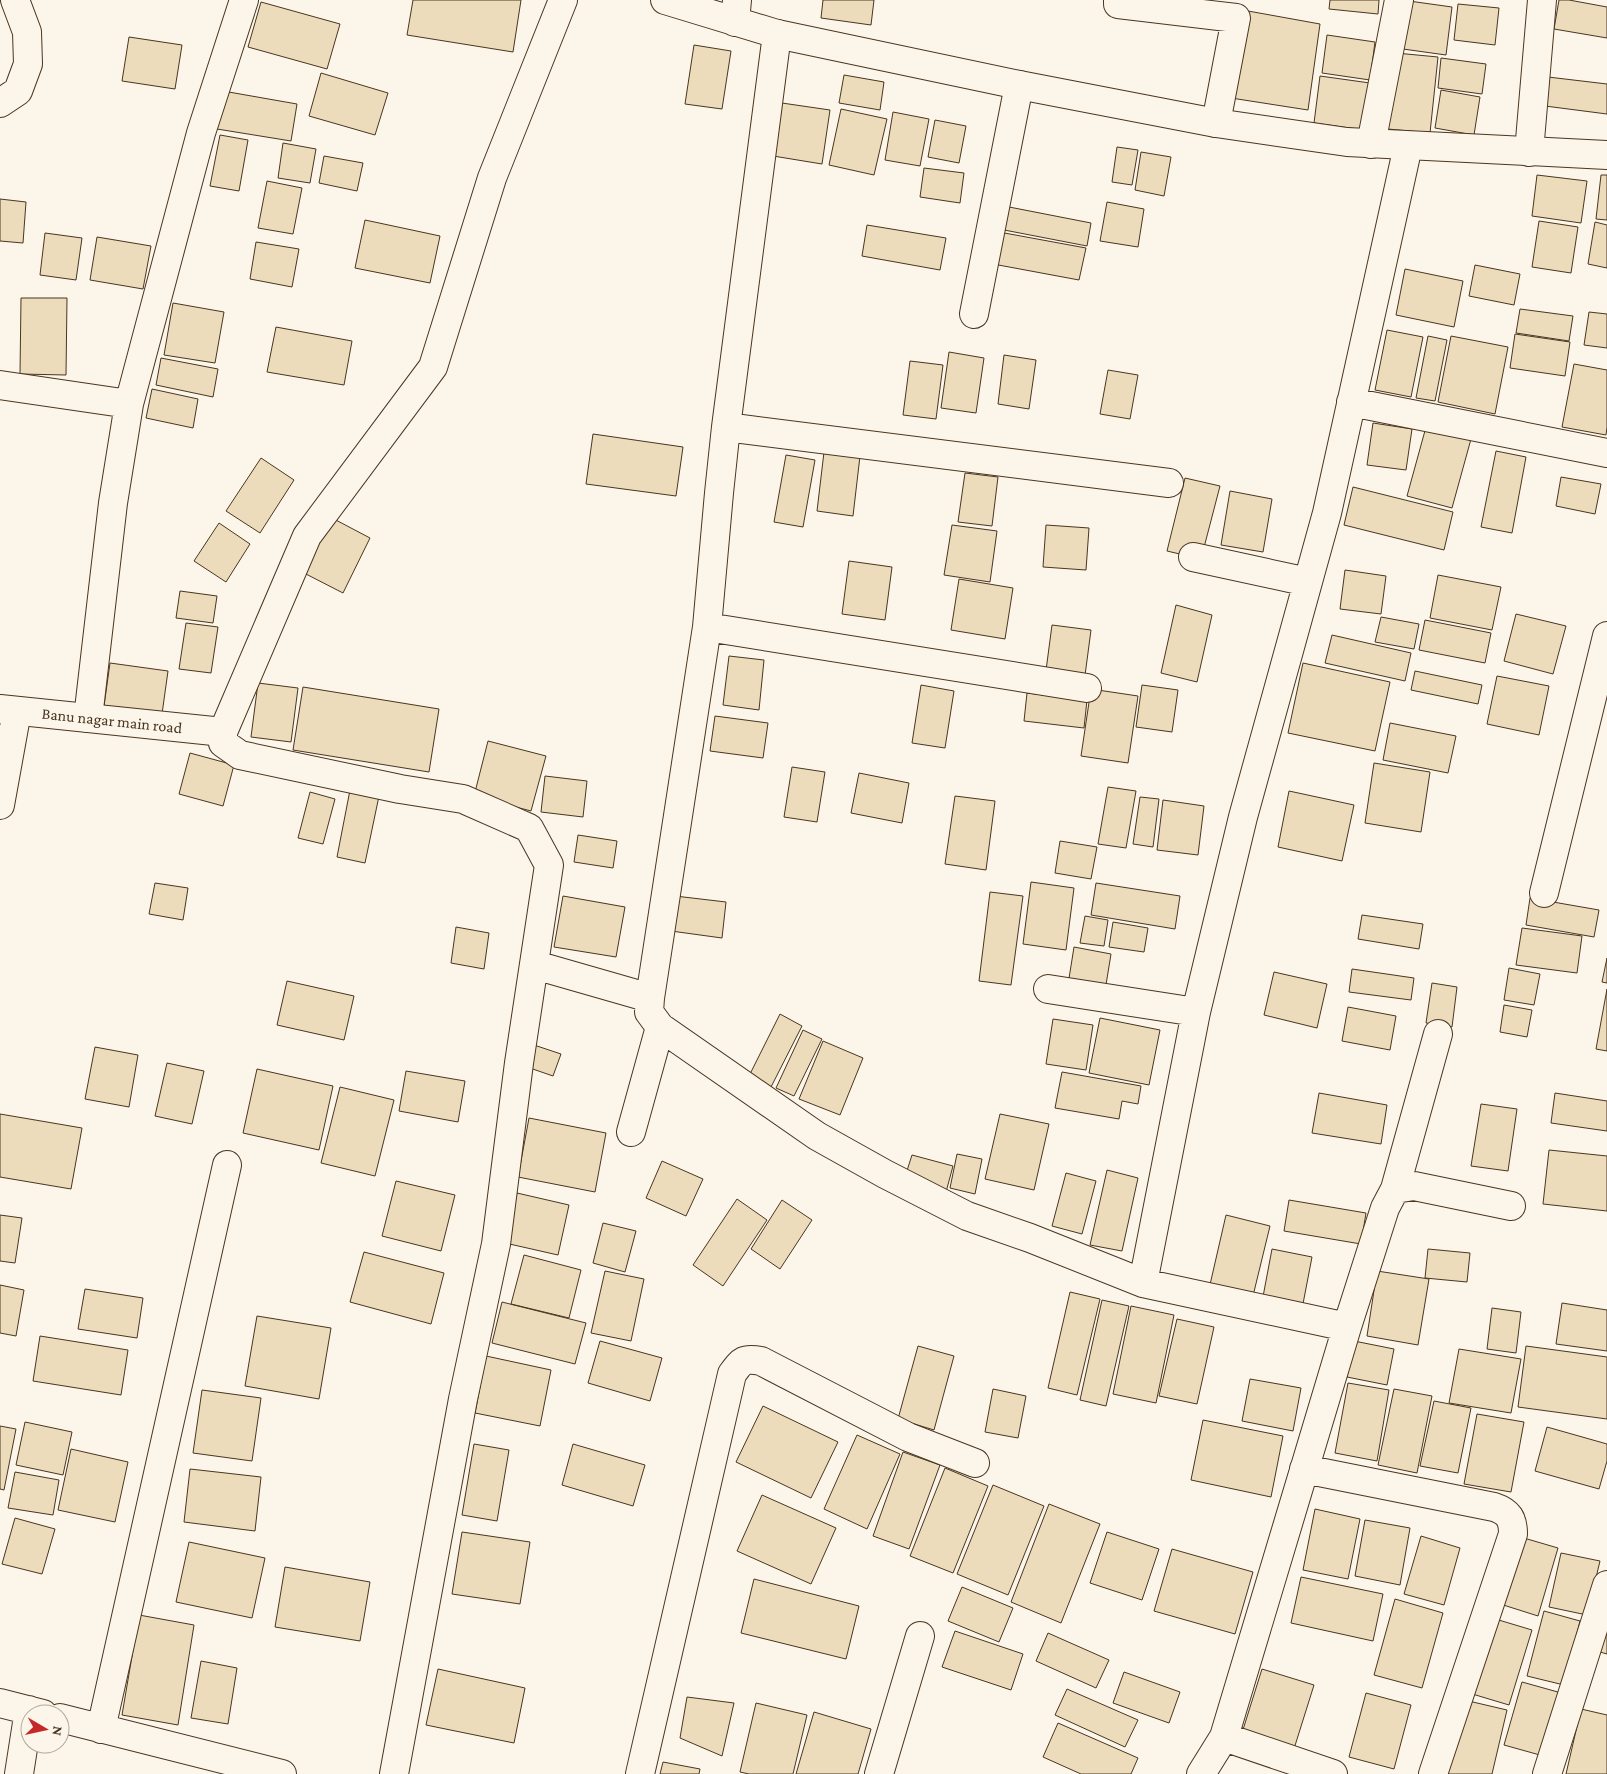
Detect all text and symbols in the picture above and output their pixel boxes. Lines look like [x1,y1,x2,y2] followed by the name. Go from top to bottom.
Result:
[41,705,184,737] street label: Banu nagar main road
[20,1704,70,1754] north arrow
[49,1725,66,1737] text: N

